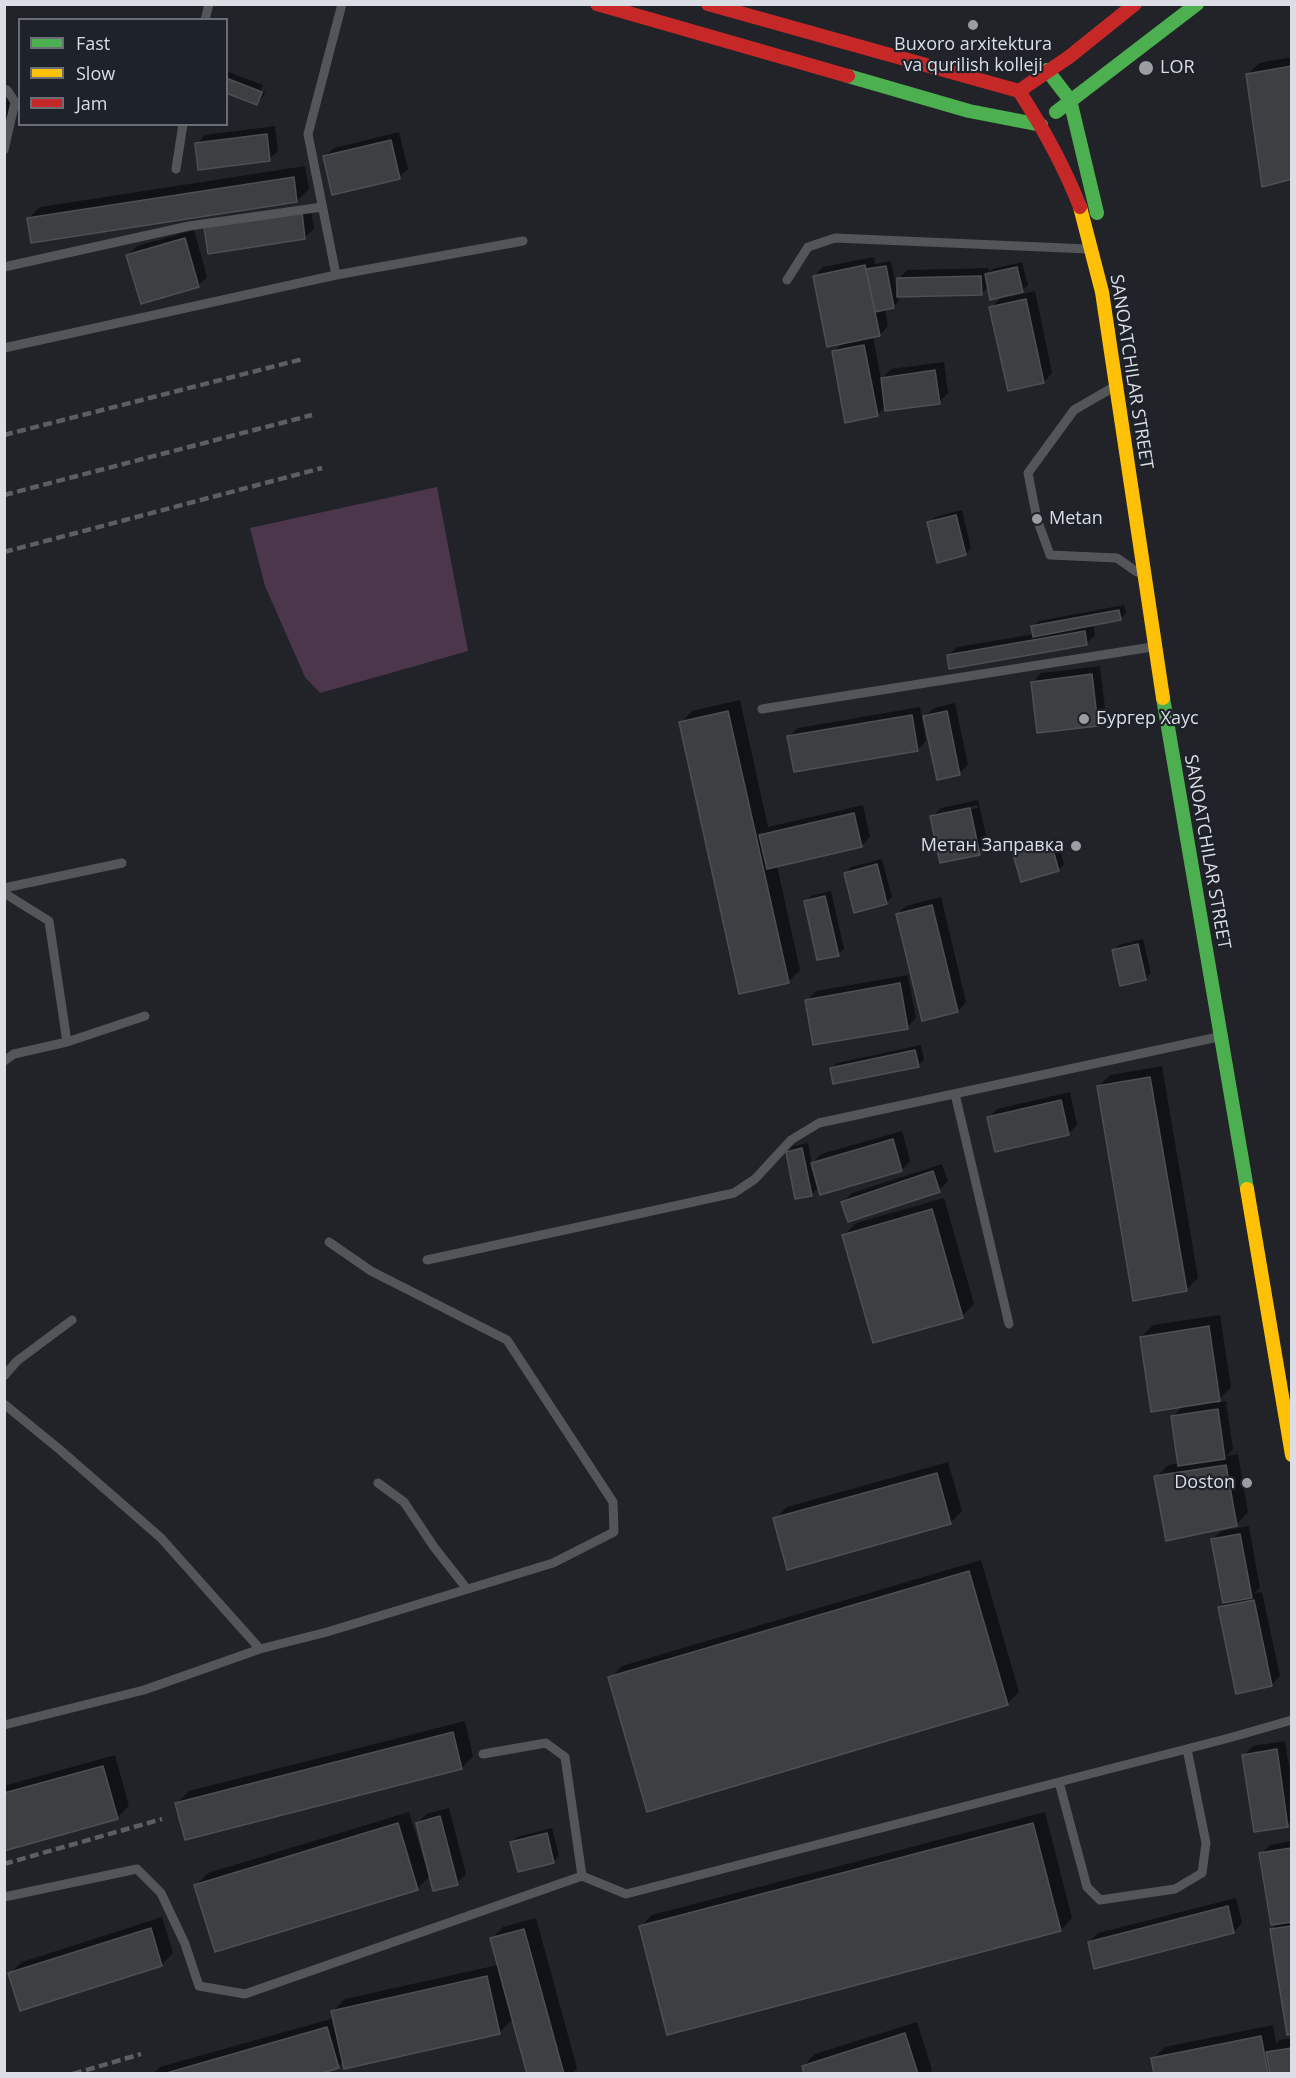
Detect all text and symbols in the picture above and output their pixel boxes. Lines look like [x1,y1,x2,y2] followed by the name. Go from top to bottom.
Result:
[18,18,228,126] legend
[966,18,980,32] marker: Buxoro arxitektura va qurilish kolleji
[76,31,110,55] text: Fast
[894,34,1052,76] place label: Buxoro arxitektura va qurilish kolleji
[1160,57,1195,79] place label: LOR
[1137,59,1155,77] marker: LOR
[76,61,115,85] text: Slow
[76,91,108,115] text: Jam
[1105,273,1157,471] street label: SANOATCHILAR STREET
[1049,508,1103,530] place label: Metan
[1030,512,1044,526] marker: Metan
[1096,708,1199,730] place label: Бургер Хаус
[1077,712,1091,726] marker: Бургер Хаус
[1179,753,1235,951] street label: SANOATCHILAR STREET
[921,835,1064,857] place label: Метан Заправка
[1069,839,1083,853] marker: Метан Заправка
[1174,1472,1235,1494] place label: Doston
[1240,1476,1254,1490] marker: Doston

